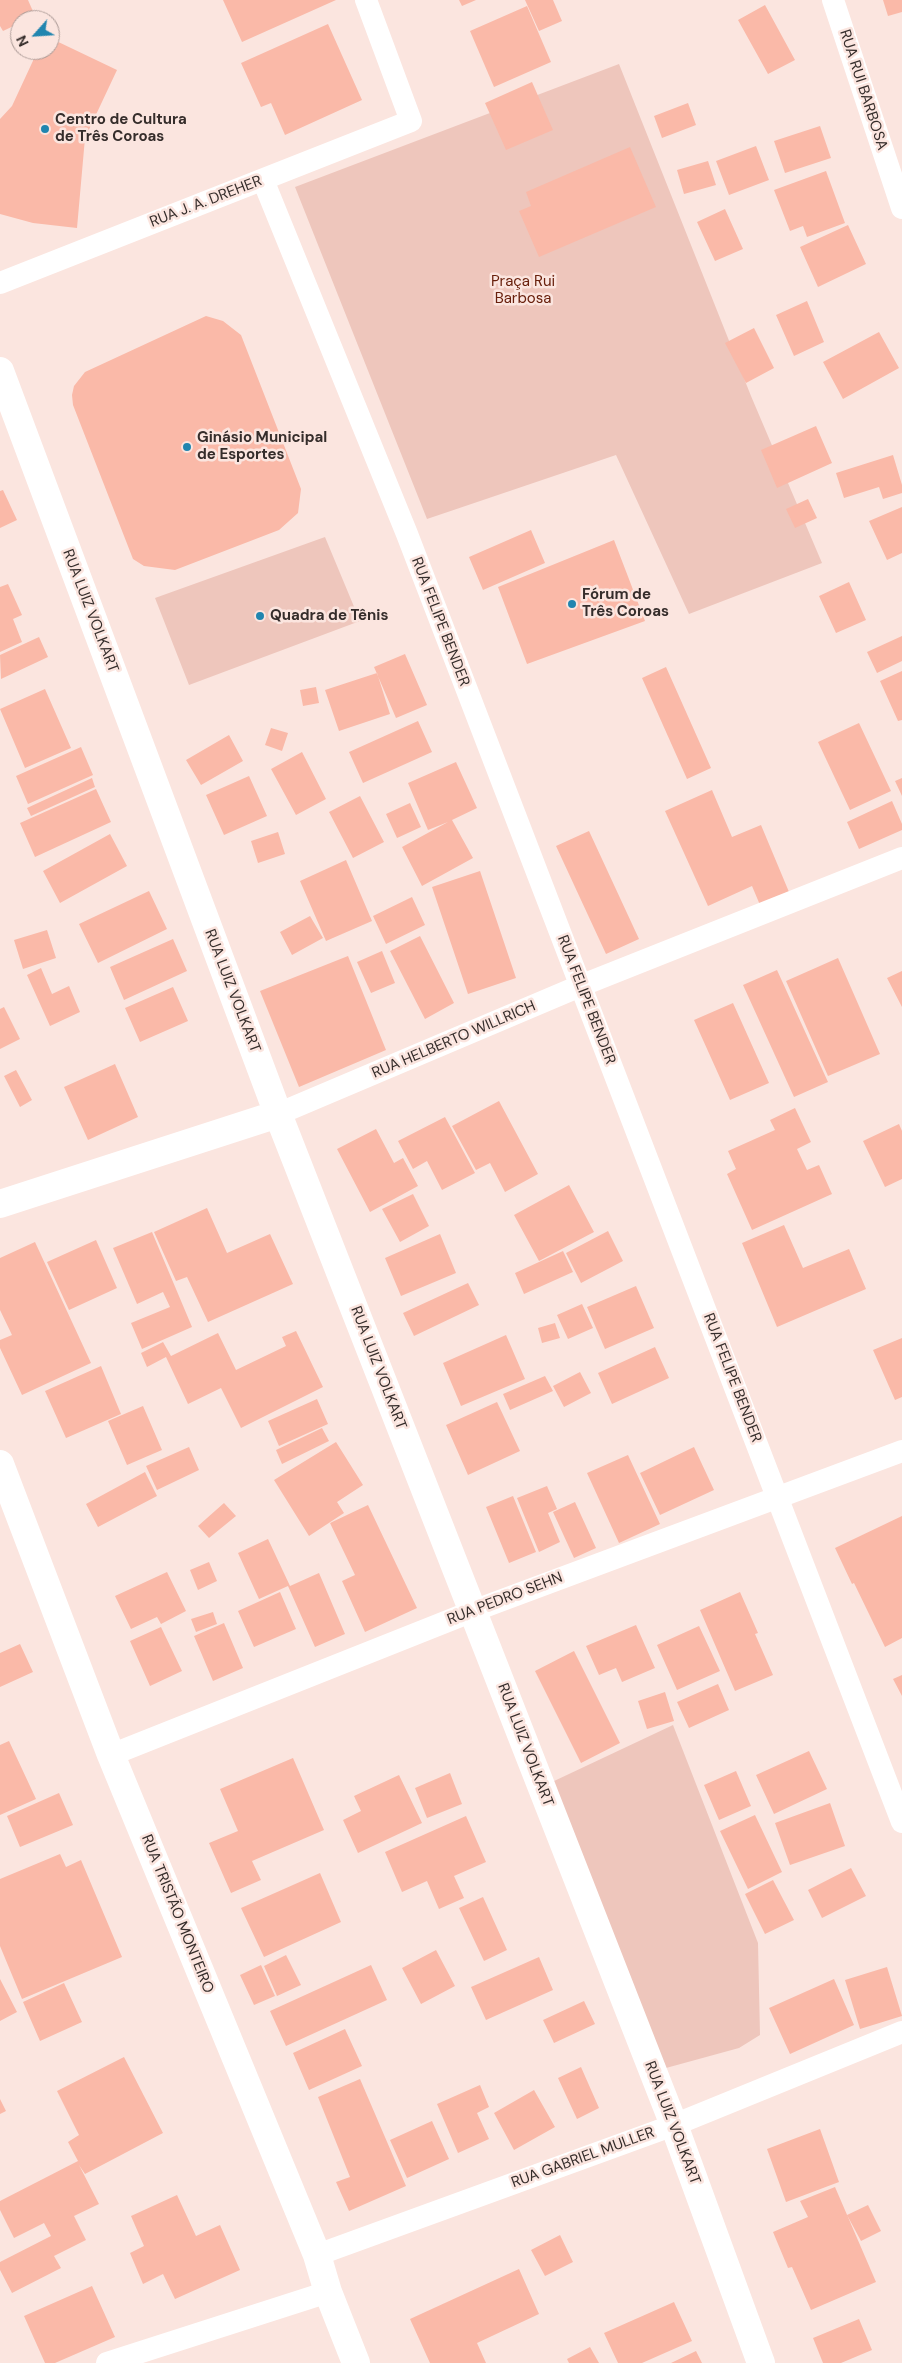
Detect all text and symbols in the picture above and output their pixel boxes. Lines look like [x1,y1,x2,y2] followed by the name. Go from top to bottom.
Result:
[10,10,60,60] north arrow
[835,28,891,152] street label: RUA RUI BARBOSA
[12,33,33,50] text: N
[55,111,187,146] place label: Centro de Cultura de Três Coroas
[39,123,51,135] marker: Centro de Cultura de Três Coroas
[147,172,265,232] street label: RUA J. A. DREHER
[491,273,555,308] park label: Praça Rui Barbosa
[197,429,327,464] place label: Ginásio Municipal de Esportes
[181,441,193,453] marker: Ginásio Municipal de Esportes
[58,547,122,675] street label: RUA LUIZ VOLKART
[407,555,473,689] street label: RUA FELIPE BENDER
[582,586,669,621] place label: Fórum de Três Coroas
[566,598,578,610] marker: Fórum de Três Coroas
[270,607,388,625] place label: Quadra de Tênis
[254,610,266,622] marker: Quadra de Tênis
[200,927,264,1055] street label: RUA LUIZ VOLKART
[553,933,619,1067] street label: RUA FELIPE BENDER
[369,997,539,1083] street label: RUA HELBERTO WILLRICH
[346,1304,410,1432] street label: RUA LUIZ VOLKART
[699,1311,765,1445] street label: RUA FELIPE BENDER
[445,1569,565,1629] street label: RUA PEDRO SEHN
[493,1681,557,1809] street label: RUA LUIZ VOLKART
[137,1832,217,1996] street label: RUA TRISTÃO MONTEIRO
[640,2059,704,2187] street label: RUA LUIZ VOLKART
[509,2124,657,2192] street label: RUA GABRIEL MULLER

